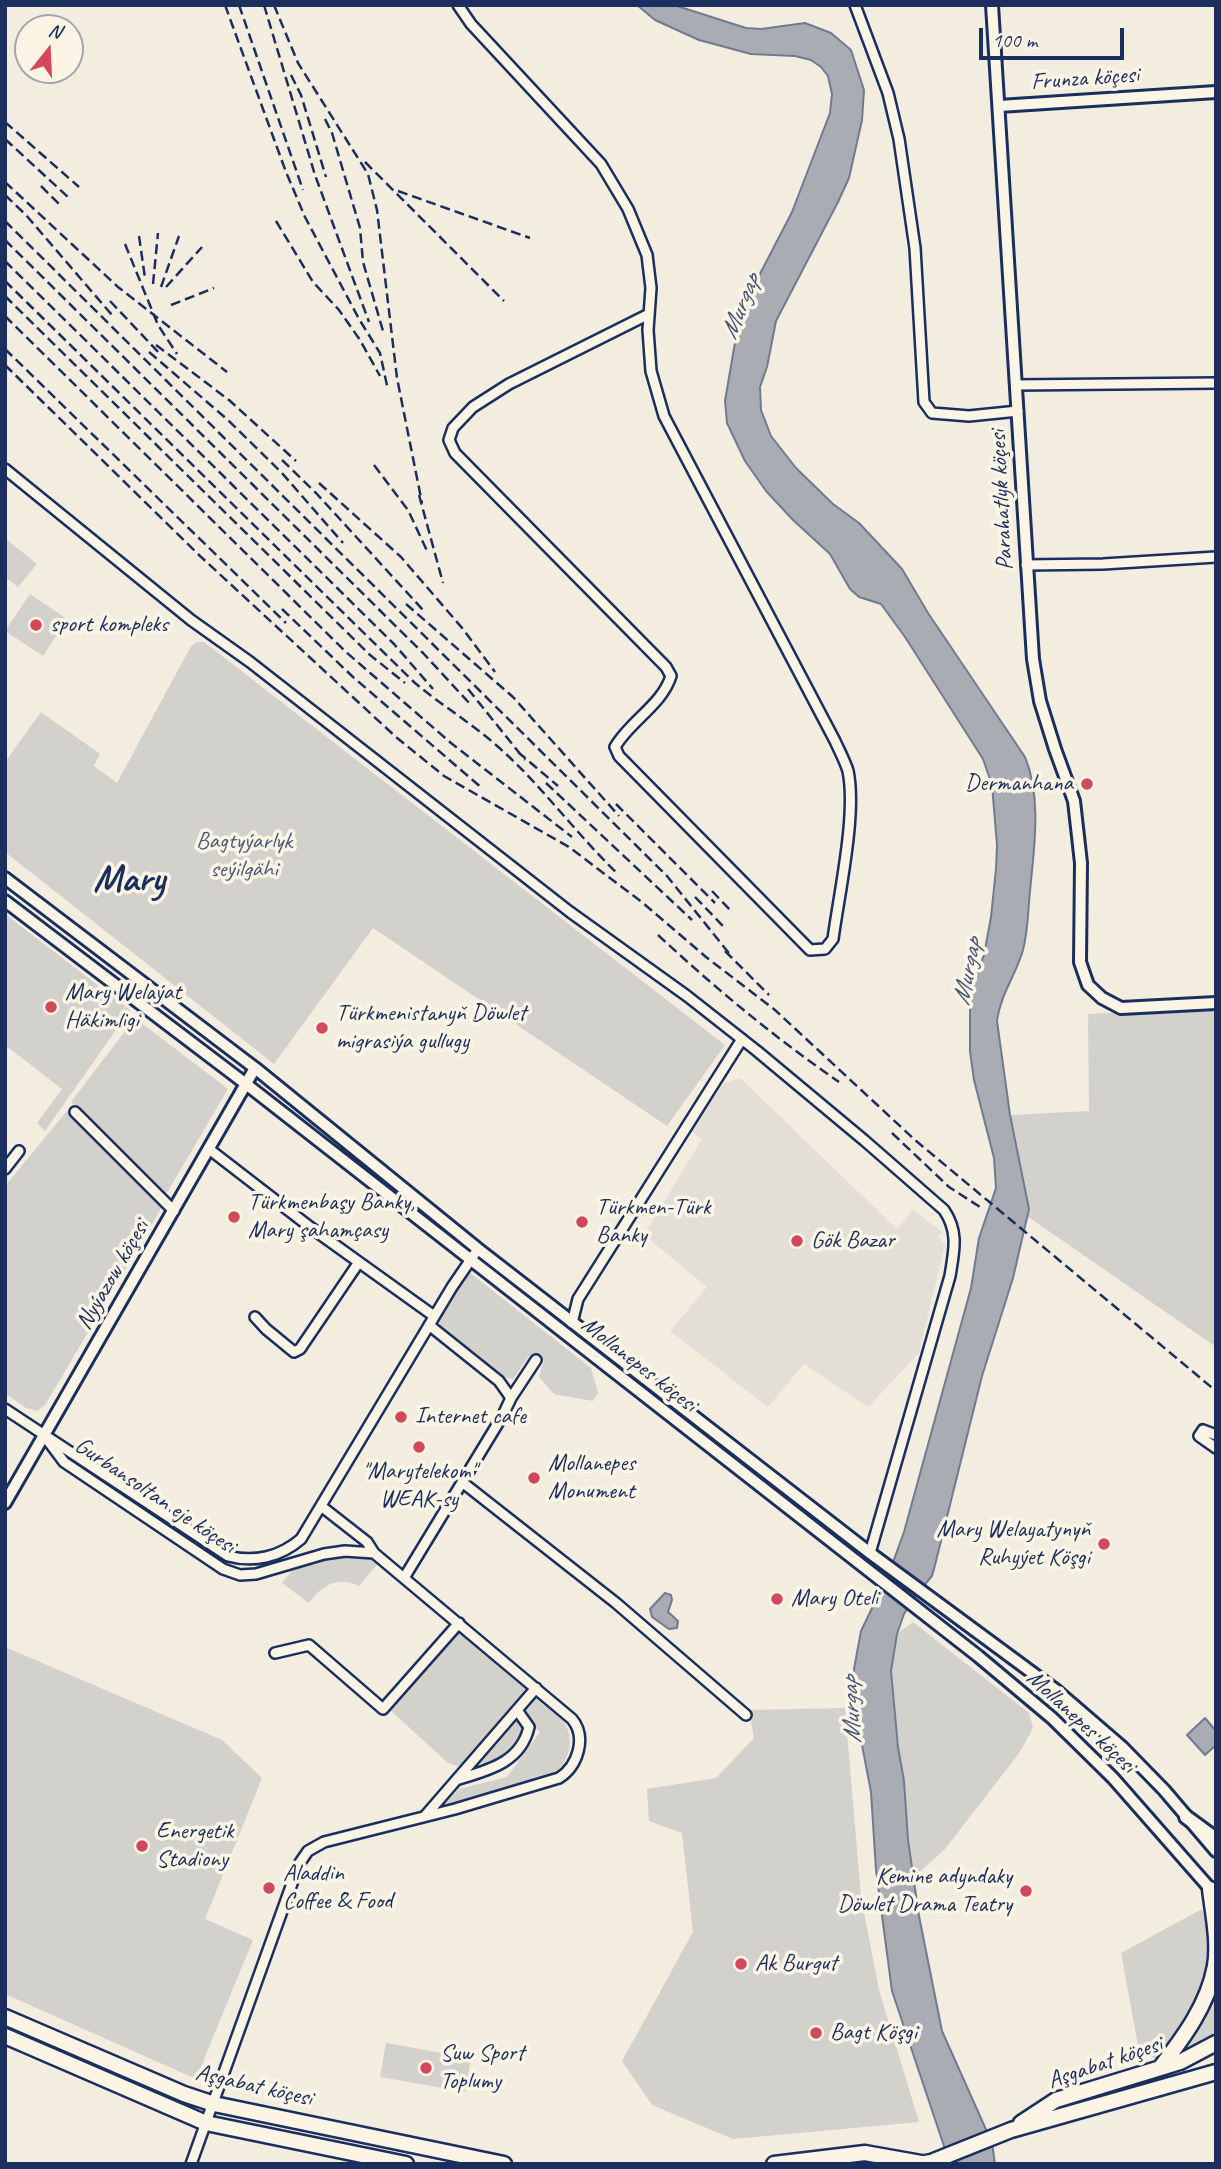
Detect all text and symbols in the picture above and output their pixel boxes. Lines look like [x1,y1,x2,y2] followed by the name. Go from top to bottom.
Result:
[14,14,84,84] north arrow
[983,14,1128,58] scale bar
[46,18,64,44] text: N
[992,27,1037,53] text: 100 m
[1030,61,1140,97] street label: Frunza köçesi
[714,270,768,344] water label: Murgap
[984,429,1020,571] street label: Parahatlyk köçesi
[50,611,168,639] place label: sport kompleks
[28,617,44,633] marker: sport kompleks
[965,770,1073,798] place label: Dermanhana
[1079,776,1095,792] marker: Dermanhana
[196,828,292,884] park label: Bagtyýarlyk seýilgähi
[93,858,165,904] district label: Mary
[946,936,990,1008] water label: Murgap
[65,979,181,1035] place label: Mary Welaýat Häkimligi
[43,999,59,1015] marker: Mary Welaýat Häkimligi
[336,1000,526,1056] place label: Türkmenistanyň Döwlet migrasiýa gullugy
[314,1020,330,1036] marker: Türkmenistanyň Döwlet migrasiýa gullugy
[248,1189,415,1245] place label: Türkmenbaşy Banky, Mary şahamçasy
[596,1194,710,1250] place label: Türkmen-Türk Banky
[226,1209,242,1225] marker: Türkmenbaşy Banky, Mary şahamçasy
[574,1214,590,1230] marker: Türkmen-Türk Banky
[70,1215,156,1335] street label: Nyýazow köçesi
[811,1227,895,1255] place label: Gök Bazar
[789,1233,805,1249] marker: Gök Bazar
[575,1311,703,1419] street label: Mollanepes köçesi
[415,1403,526,1431] place label: Internet cafe
[393,1409,409,1425] marker: Internet cafe
[69,1431,241,1561] street label: Gurbansoltan eje köçesi
[411,1439,427,1455] marker: "Marytelekom" WEAK-sy
[548,1450,635,1506] place label: Mollanepes Monument
[362,1458,476,1514] place label: "Marytelekom" WEAK-sy
[526,1470,542,1486] marker: Mollanepes Monument
[936,1516,1090,1572] place label: Mary Welayatynyň Ruhyýet Köşgi
[1096,1536,1112,1552] marker: Mary Welayatynyň Ruhyýet Köşgi
[791,1585,878,1613] place label: Mary Oteli
[769,1591,785,1607] marker: Mary Oteli
[1020,1664,1142,1780] street label: Mollanepes köçesi
[835,1676,869,1744] water label: Murgap
[156,1818,233,1874] place label: Energetik Stadiony
[134,1838,150,1854] marker: Energetik Stadiony
[283,1860,392,1916] place label: Aladdin Coffee & Food
[837,1863,1012,1919] place label: Kemine adyndaky Döwlet Drama Teatry
[261,1880,277,1896] marker: Aladdin Coffee & Food
[1018,1883,1034,1899] marker: Kemine adyndaky Döwlet Drama Teatry
[755,1950,837,1978] place label: Ak Burgut
[733,1956,749,1972] marker: Ak Burgut
[830,2019,917,2047] place label: Bagt Köşgi
[808,2025,824,2041] marker: Bagt Köşgi
[1044,2030,1166,2096] street label: Aşgabat köçesi
[440,2040,524,2096] place label: Suw Sport Toplumy
[193,2059,315,2113] street label: Aşgabat köçesi
[418,2060,434,2076] marker: Suw Sport Toplumy

